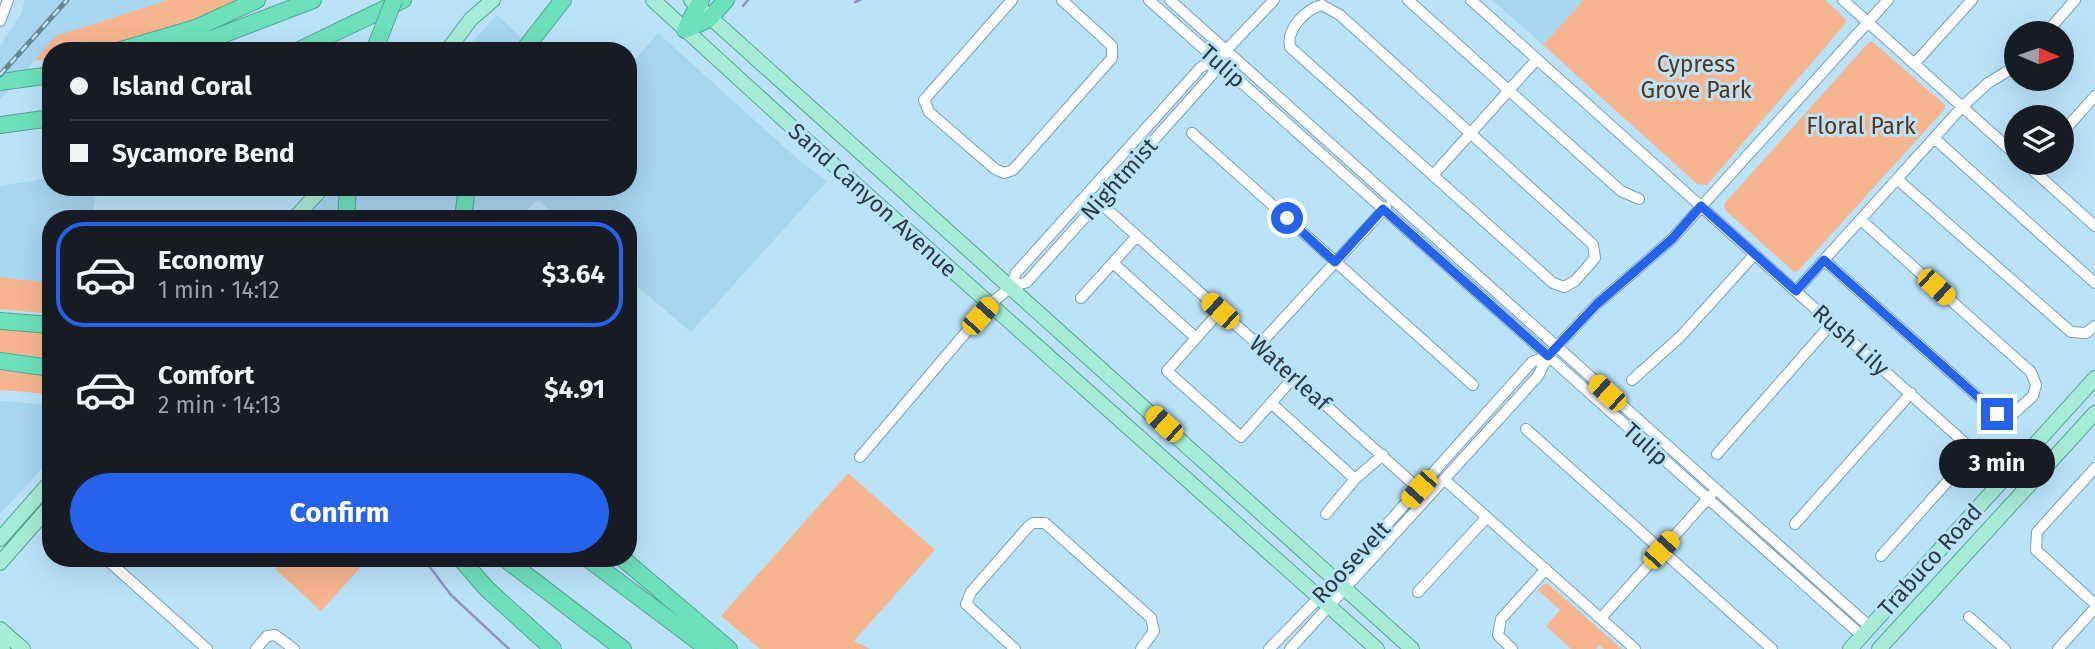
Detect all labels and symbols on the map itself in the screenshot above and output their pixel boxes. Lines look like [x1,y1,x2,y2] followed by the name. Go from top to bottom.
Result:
[2004,21,2074,91] north arrow
[1195,38,1251,94] street label: Tulip
[1640,50,1752,104] park label: Cypress Grove Park
[1806,112,1916,140] park label: Floral Park
[783,117,963,283] street label: Sand Canyon Avenue
[1075,132,1164,226] street label: Nightmist
[1271,202,1303,234] route start
[1914,265,1959,309] car
[1198,289,1243,333] car
[959,293,1002,339] car
[1807,298,1896,382] street label: Rush Lily
[1244,329,1338,418] street label: Waterleaf
[1585,371,1630,415] car
[1981,398,2013,430] route end
[1142,402,1187,446] car
[1618,416,1674,472] street label: Tulip
[1939,438,2055,488] callout: 3 min
[1398,466,1441,512] car
[1872,498,1988,622] street label: Trabuco Road
[1306,514,1397,609] street label: Roosevelt
[1640,527,1683,573] car

